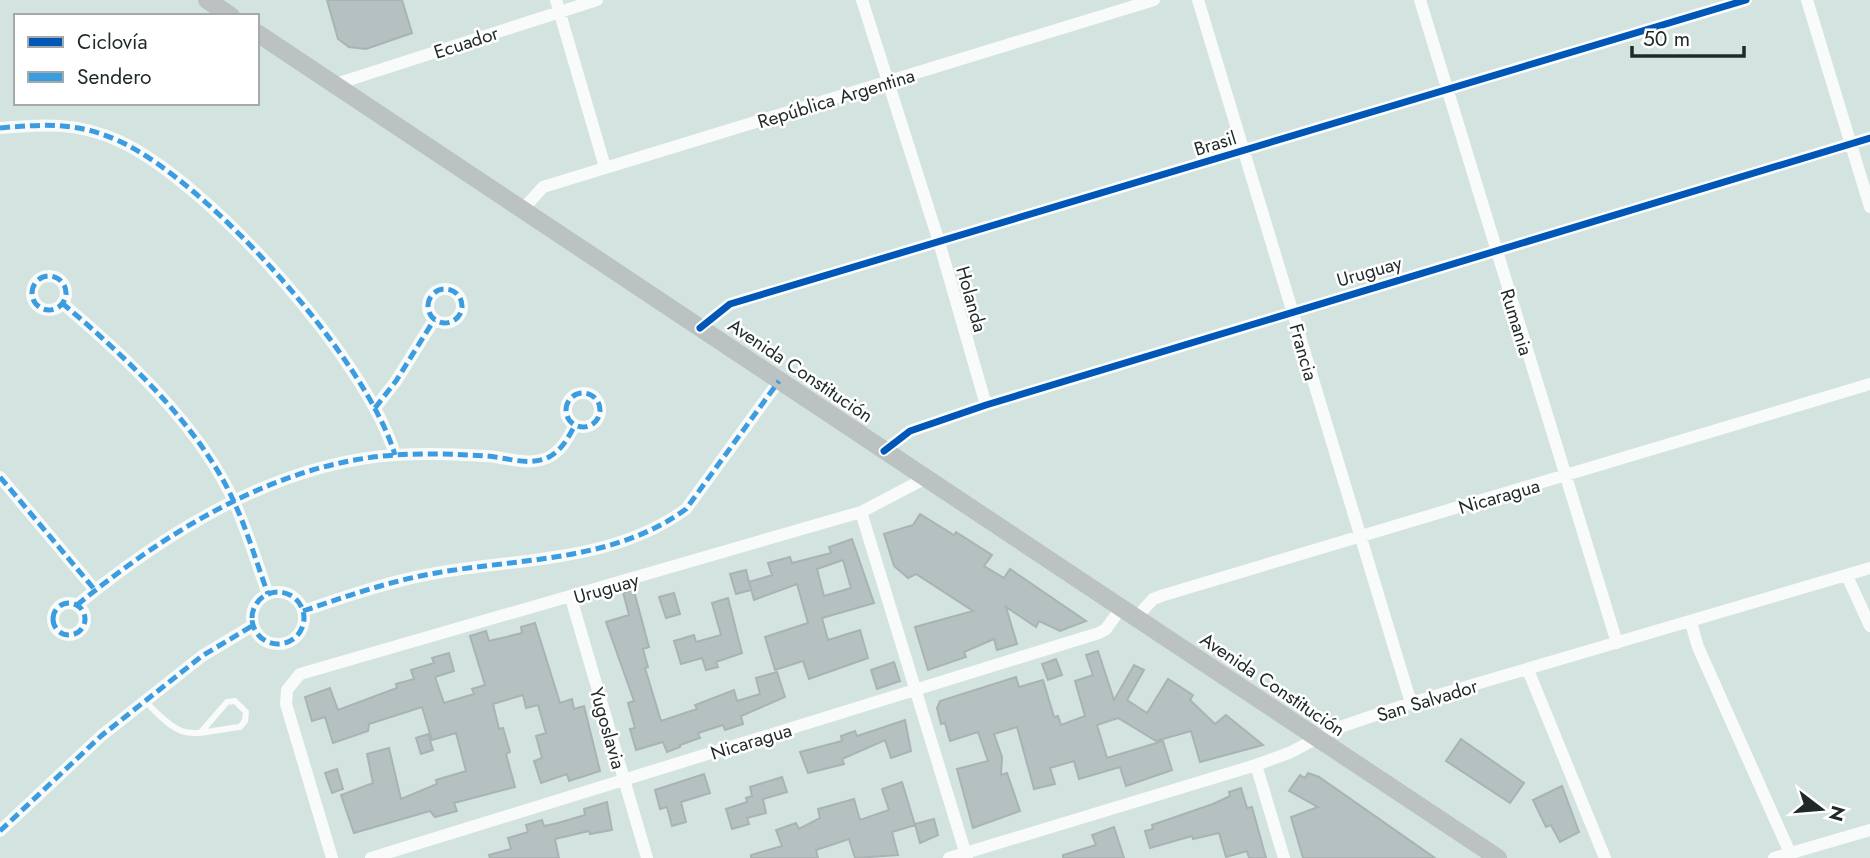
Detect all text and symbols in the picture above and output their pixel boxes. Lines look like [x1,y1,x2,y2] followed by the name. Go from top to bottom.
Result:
[14,14,259,105] legend
[1632,14,1744,58] scale bar
[430,19,502,66] street label: Ecuador
[1643,24,1690,54] text: 50 m
[77,27,148,57] text: Ciclovía
[77,62,152,92] text: Sendero
[754,62,918,135] street label: República Argentina
[1191,124,1240,163] street label: Brasil
[1333,249,1405,294] street label: Uruguay
[949,263,994,335] street label: Holanda
[1494,285,1539,359] street label: Rumania
[723,312,879,429] street label: Avenida Constitución
[1283,321,1324,384] street label: Francia
[1455,472,1543,521] street label: Nicaragua
[570,566,642,611] street label: Uruguay
[1195,626,1351,743] street label: Avenida Constitución
[1373,672,1481,729] street label: San Salvador
[583,684,632,772] street label: Yugoslavia
[707,716,795,767] street label: Nicaragua
[1786,774,1856,844] north arrow
[1822,803,1852,825] text: N

